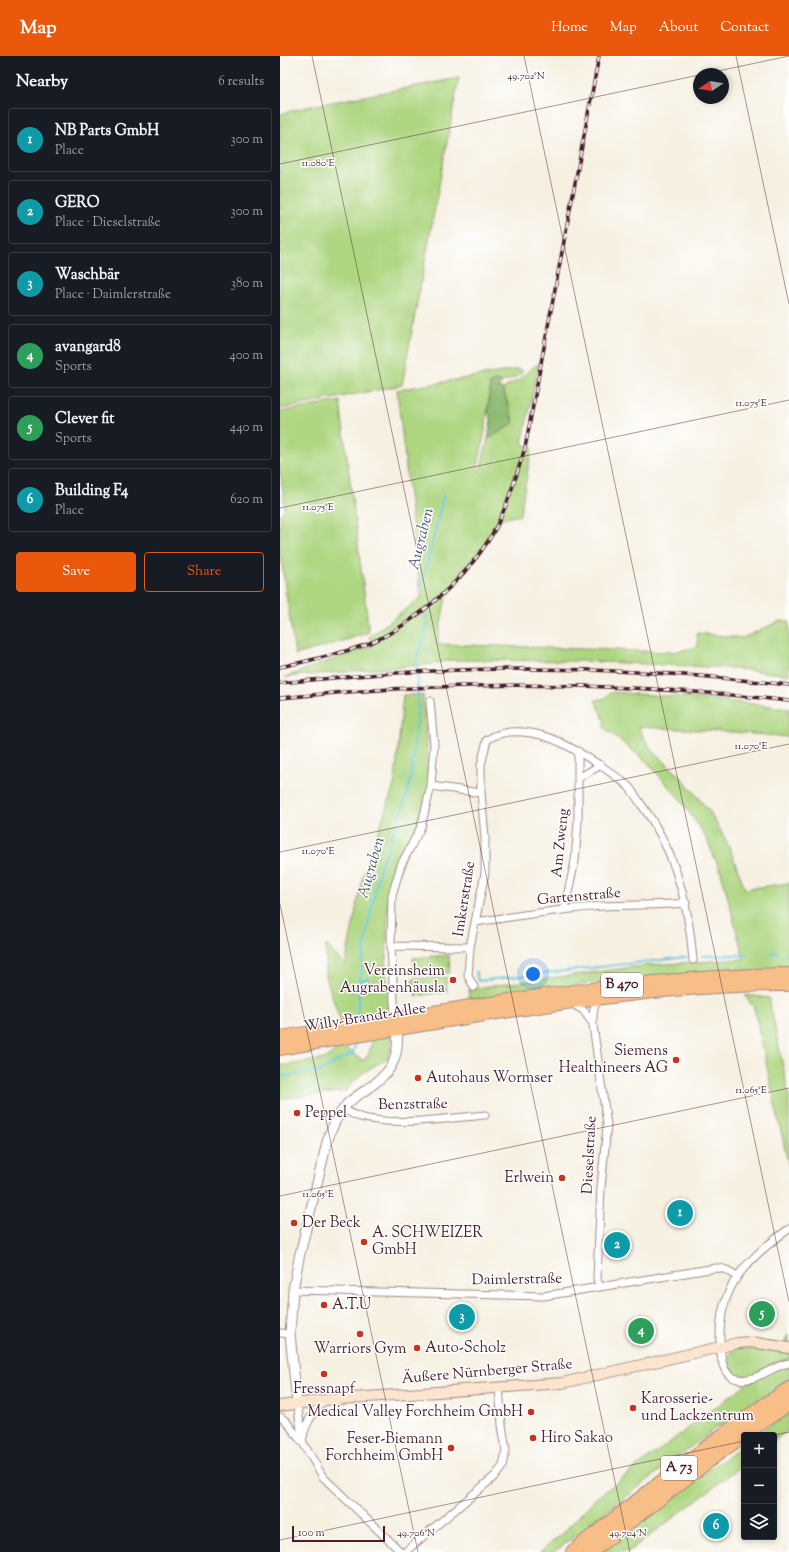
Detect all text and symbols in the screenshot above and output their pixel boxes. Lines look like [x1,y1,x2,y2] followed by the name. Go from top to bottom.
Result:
[20,15,57,42] text: Map
[551,18,588,38] text: Home
[610,18,637,38] text: Map
[659,18,698,38] text: About
[720,18,769,38] text: Contact
[693,68,729,104] north arrow
[507,69,545,84] text: 49.702°N
[16,70,68,94] text: Nearby
[218,73,264,91] text: 6 results
[55,121,159,142] text: NB Parts GmbH
[28,131,32,149] text: 1
[231,131,263,149] text: 300 m
[55,142,84,160] text: Place
[301,156,335,171] text: 11.080°E
[55,193,99,214] text: GERO
[27,203,33,221] text: 2
[231,203,263,221] text: 300 m
[55,214,161,232] text: Place · Dieselstraße
[55,265,120,286] text: Waschbär
[27,275,33,293] text: 3
[231,275,263,293] text: 380 m
[55,286,171,304] text: Place · Daimlerstraße
[55,337,121,358] text: avangard8
[27,347,33,365] text: 4
[229,347,263,365] text: 400 m
[55,358,92,376] text: Sports
[735,396,767,411] text: 11.075°E
[55,409,114,430] text: Clever fit
[28,419,32,437] text: 5
[230,419,263,437] text: 440 m
[55,430,92,448] text: Sports
[55,481,128,502] text: Building F4
[27,491,33,509] text: 6
[230,491,263,509] text: 620 m
[302,500,334,515] text: 11.075°E
[55,502,84,520] text: Place
[403,505,441,572] water label: Augraben
[16,552,136,592] button: Save
[144,552,264,592] button: Share
[735,739,767,754] text: 11.070°E
[547,807,575,879] street label: Am Zweng
[352,834,392,901] water label: Augraben
[302,844,334,859] text: 11.070°E
[449,860,481,938] street label: Imkerstraße
[536,883,622,911] street label: Gartenstraße
[340,961,446,999] place label: Vereinsheim Augrabenhäusla
[523,964,543,984] your location
[601,973,643,997] road number: B 470
[448,975,458,985] marker: Vereinsheim Augrabenhäusla
[302,998,428,1038] street label: Willy-Brandt-Allee
[559,1041,668,1079] place label: Siemens Healthineers AG
[671,1055,681,1065] marker: Siemens Healthineers AG
[426,1068,553,1089] place label: Autohaus Wormser
[413,1073,423,1083] marker: Autohaus Wormser
[735,1083,767,1098] text: 11.065°E
[378,1094,448,1116] street label: Benzstraße
[305,1103,347,1124] place label: Peppel
[292,1108,302,1118] marker: Peppel
[577,1115,603,1195] street label: Dieselstraße
[504,1168,554,1189] place label: Erlwein
[557,1173,567,1183] marker: Erlwein
[302,1187,334,1202] text: 11.065°E
[667,1198,693,1228] pin: 1
[302,1213,361,1234] place label: Der Beck
[289,1218,299,1228] marker: Der Beck
[372,1223,483,1261] place label: A. SCHWEIZER GmbH
[604,1230,630,1260] pin: 2
[359,1237,369,1247] marker: A. SCHWEIZER GmbH
[472,1269,562,1291] street label: Daimlerstraße
[332,1295,371,1316] place label: A.T.U
[749,1299,775,1329] pin: 5
[319,1300,329,1310] marker: A.T.U
[449,1302,475,1332] pin: 3
[628,1316,654,1346] pin: 4
[355,1329,365,1339] marker: Warriors Gym
[425,1338,506,1359] place label: Auto-Scholz
[314,1339,407,1360] place label: Warriors Gym
[412,1343,422,1353] marker: Auto-Scholz
[401,1353,573,1390] street label: Äußere Nürnberger Straße
[319,1369,329,1379] marker: Fressnapf
[293,1379,356,1400] place label: Fressnapf
[641,1389,754,1427] place label: Karosserie- und Lackzentrum
[307,1402,523,1423] place label: Medical Valley Forchheim GmbH
[628,1403,638,1413] marker: Karosserie- und Lackzentrum
[526,1407,536,1417] marker: Medical Valley Forchheim GmbH
[541,1428,613,1449] place label: Hiro Sakao
[325,1429,443,1467] place label: Feser-Biemann Forchheim GmbH
[741,1432,777,1540] map controls
[741,1432,777,1468] button: +
[528,1433,538,1443] marker: Hiro Sakao
[446,1443,456,1453] marker: Feser-Biemann Forchheim GmbH
[661,1456,697,1480] road number: A 73
[741,1468,777,1504] button: −
[741,1504,777,1540] button: layers
[703,1511,729,1541] pin: 6
[292,1524,385,1543] scale bar
[298,1525,325,1541] text: 100 m
[397,1526,435,1541] text: 49.706°N
[609,1526,647,1541] text: 49.704°N

